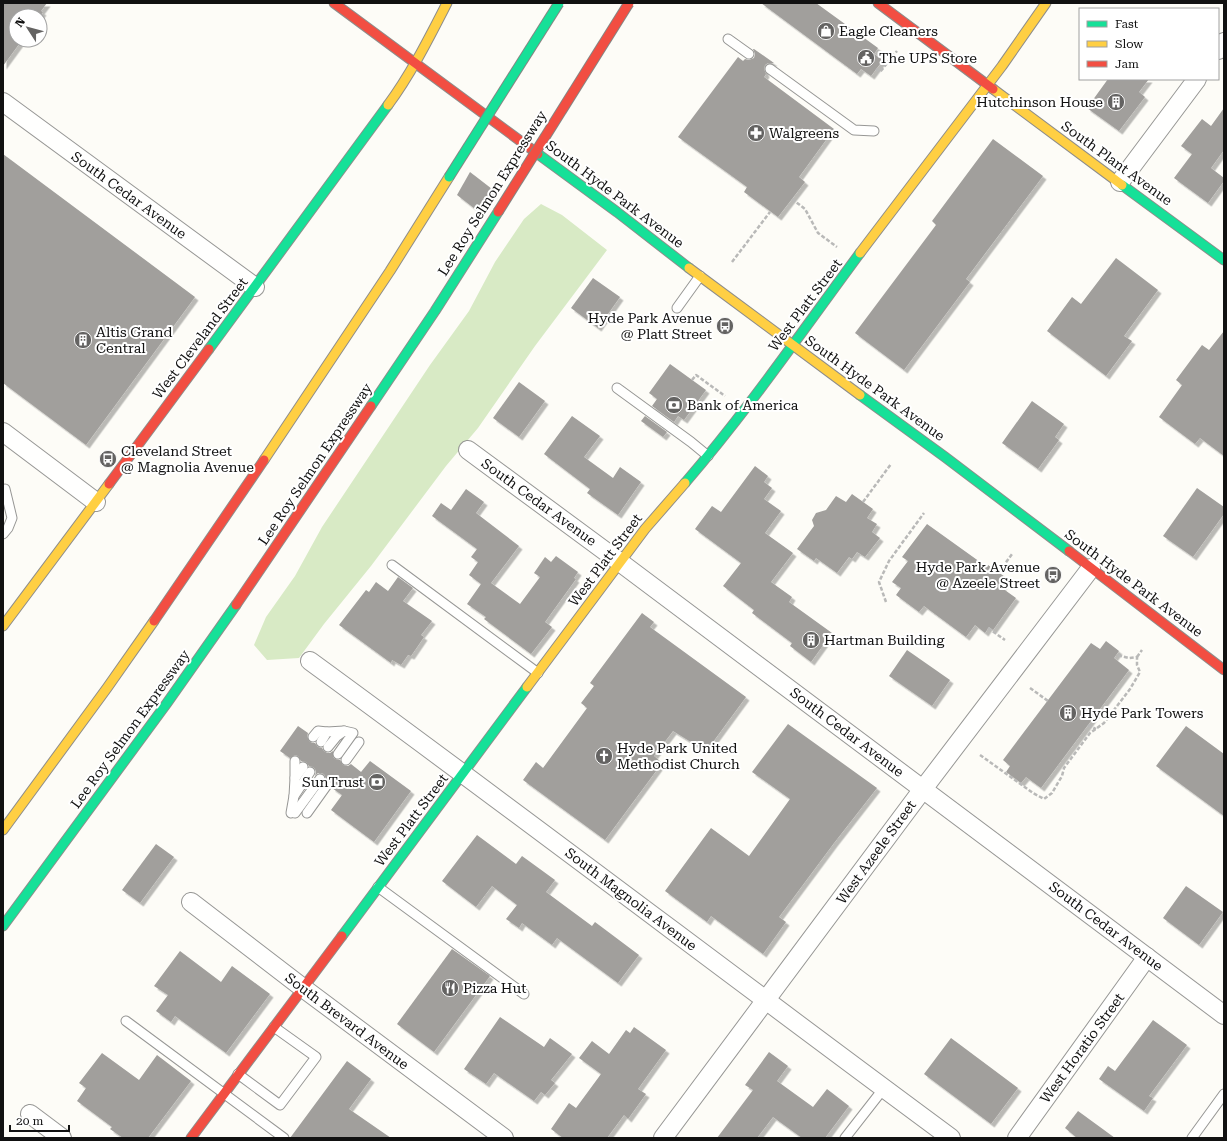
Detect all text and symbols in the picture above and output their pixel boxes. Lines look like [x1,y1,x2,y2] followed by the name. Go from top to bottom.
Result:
[8,8,48,48] north arrow
[1079,8,1219,80] legend
[13,15,28,30] text: N
[1115,17,1139,31] text: Fast
[816,21,836,41] shop icon: Eagle Cleaners
[839,23,938,39] place label: Eagle Cleaners
[1115,37,1143,51] text: Slow
[856,48,876,68] public building icon: The UPS Store
[879,50,977,66] place label: The UPS Store
[1115,57,1139,71] text: Jam
[1106,92,1126,112] building icon: Hutchinson House
[976,94,1103,110] place label: Hutchinson House
[434,107,550,278] street label: Lee Roy Selmon Expressway
[1059,117,1176,209] street label: South Plant Avenue
[746,123,766,143] pharmacy icon: Walgreens
[769,125,840,141] place label: Walgreens
[543,137,687,251] street label: South Hyde Park Avenue
[68,148,190,242] street label: South Cedar Avenue
[765,256,845,354] street label: West Platt Street
[149,274,251,402] street label: West Cleveland Street
[588,310,712,342] place label: Hyde Park Avenue @ Platt Street
[715,316,735,336] bus stop icon: Hyde Park Avenue @ Platt Street
[96,324,172,356] place label: Altis Grand Central
[73,330,93,350] building icon: Altis Grand Central
[802,332,948,444] street label: South Hyde Park Avenue
[255,379,376,548] street label: Lee Roy Selmon Expressway
[664,395,684,415] bank icon: Bank of America
[687,397,799,413] place label: Bank of America
[121,443,254,475] place label: Cleveland Street @ Magnolia Avenue
[98,449,118,469] bus stop icon: Cleveland Street @ Magnolia Avenue
[478,455,600,549] street label: South Cedar Avenue
[565,511,645,609] street label: West Platt Street
[1062,526,1206,640] street label: South Hyde Park Avenue
[916,559,1040,591] place label: Hyde Park Avenue @ Azeele Street
[1043,565,1063,585] bus stop icon: Hyde Park Avenue @ Azeele Street
[801,630,821,650] building icon: Hartman Building
[824,632,944,648] place label: Hartman Building
[67,646,193,811] street label: Lee Roy Selmon Expressway
[787,684,907,780] street label: South Cedar Avenue
[1058,703,1078,723] building icon: Hyde Park Towers
[1081,705,1204,721] place label: Hyde Park Towers
[617,740,740,772] place label: Hyde Park United Methodist Church
[594,746,614,766] church icon: Hyde Park United Methodist Church
[371,771,451,869] street label: West Platt Street
[367,772,387,792] bank icon: SunTrust
[302,774,364,790] place label: SunTrust
[833,797,919,907] street label: West Azeele Street
[562,844,700,954] street label: South Magnolia Avenue
[1046,878,1166,974] street label: South Cedar Avenue
[282,969,412,1073] street label: South Brevard Avenue
[440,978,460,998] restaurant icon: Pizza Hut
[463,980,526,996] place label: Pizza Hut
[1037,990,1127,1106] street label: West Horatio Street
[10,1107,69,1133] scale bar
[16,1114,43,1128] text: 20 m

